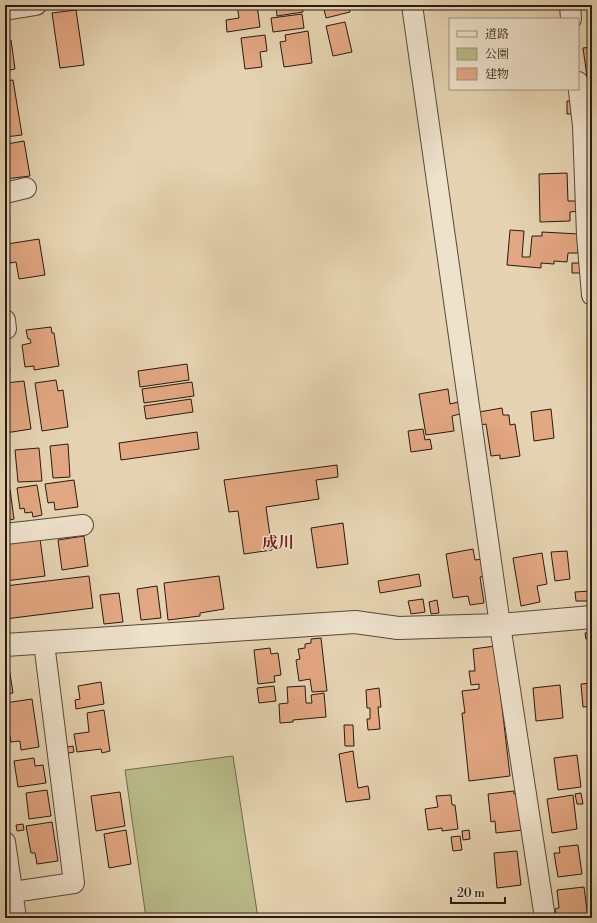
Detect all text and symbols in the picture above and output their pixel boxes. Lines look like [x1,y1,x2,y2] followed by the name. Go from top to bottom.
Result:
[449,18,579,90] legend
[485,27,509,42] text: 道路
[485,47,509,62] text: 公園
[485,67,509,82] text: 建物
[262,533,294,553] district label: 成川
[451,879,505,905] scale bar
[457,886,485,901] text: 20 m

